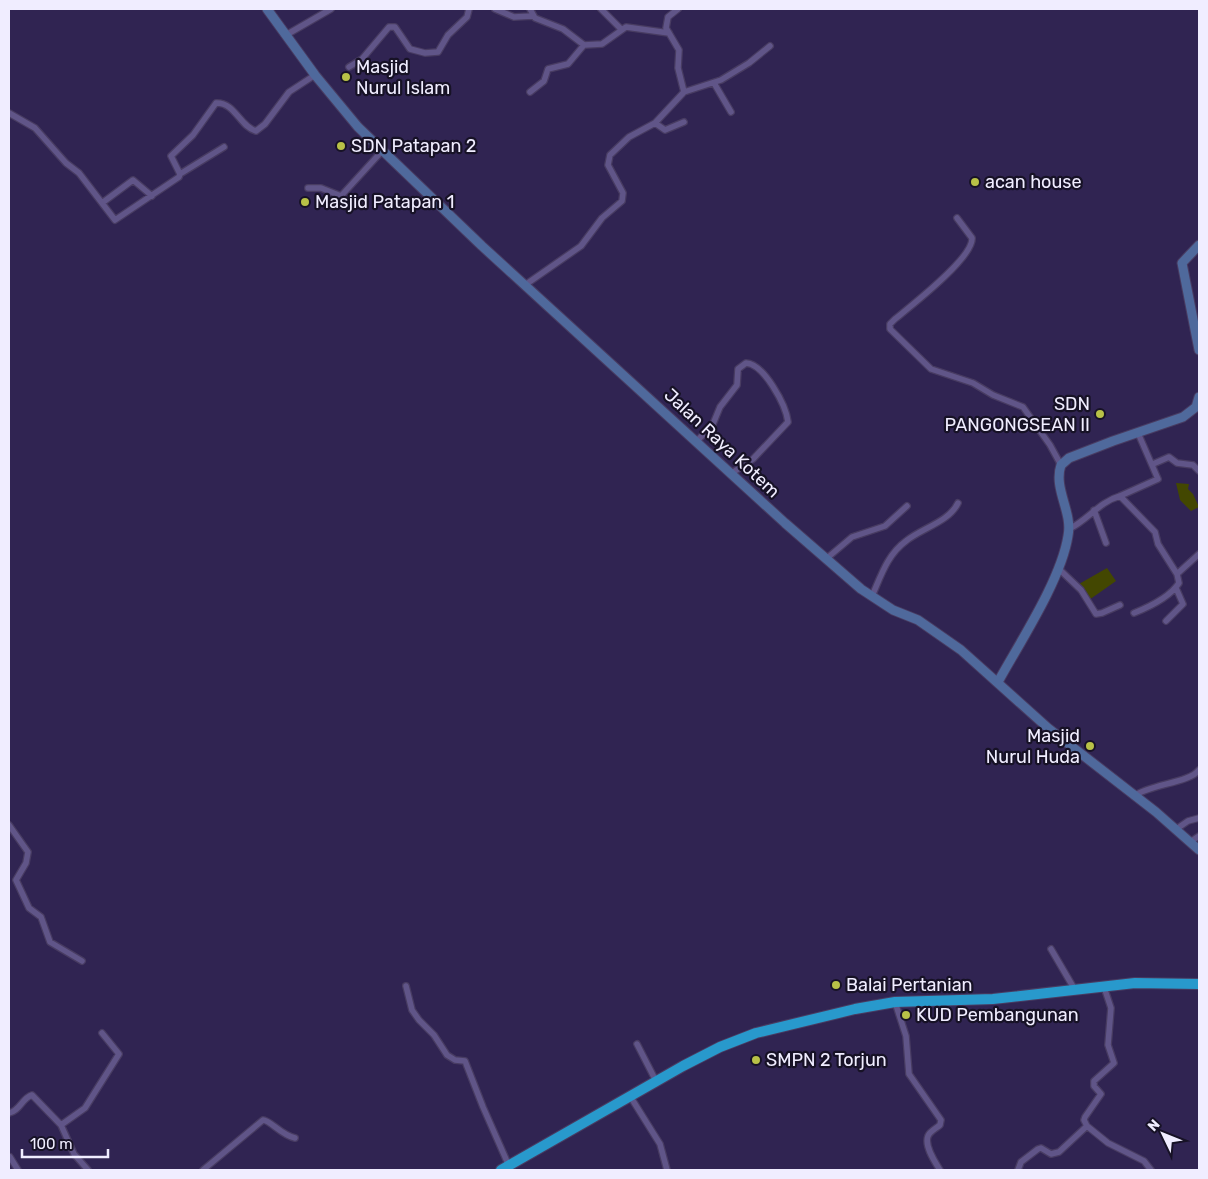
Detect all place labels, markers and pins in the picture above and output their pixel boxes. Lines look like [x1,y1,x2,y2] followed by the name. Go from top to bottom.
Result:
[356,56,450,99] place label: Masjid Nurul Islam
[340,71,352,83] marker: Masjid Nurul Islam
[351,135,476,157] place label: SDN Patapan 2
[335,140,347,152] marker: SDN Patapan 2
[985,171,1082,193] place label: acan house
[969,176,981,188] marker: acan house
[315,191,454,213] place label: Masjid Patapan 1
[299,196,311,208] marker: Masjid Patapan 1
[944,393,1090,436] place label: SDN PANGONGSEAN II
[1094,408,1106,420] marker: SDN PANGONGSEAN II
[986,725,1080,768] place label: Masjid Nurul Huda
[1084,740,1096,752] marker: Masjid Nurul Huda
[846,974,972,996] place label: Balai Pertanian
[830,979,842,991] marker: Balai Pertanian
[916,1004,1079,1026] place label: KUD Pembangunan
[900,1009,912,1021] marker: KUD Pembangunan
[766,1049,887,1071] place label: SMPN 2 Torjun
[750,1054,762,1066] marker: SMPN 2 Torjun

